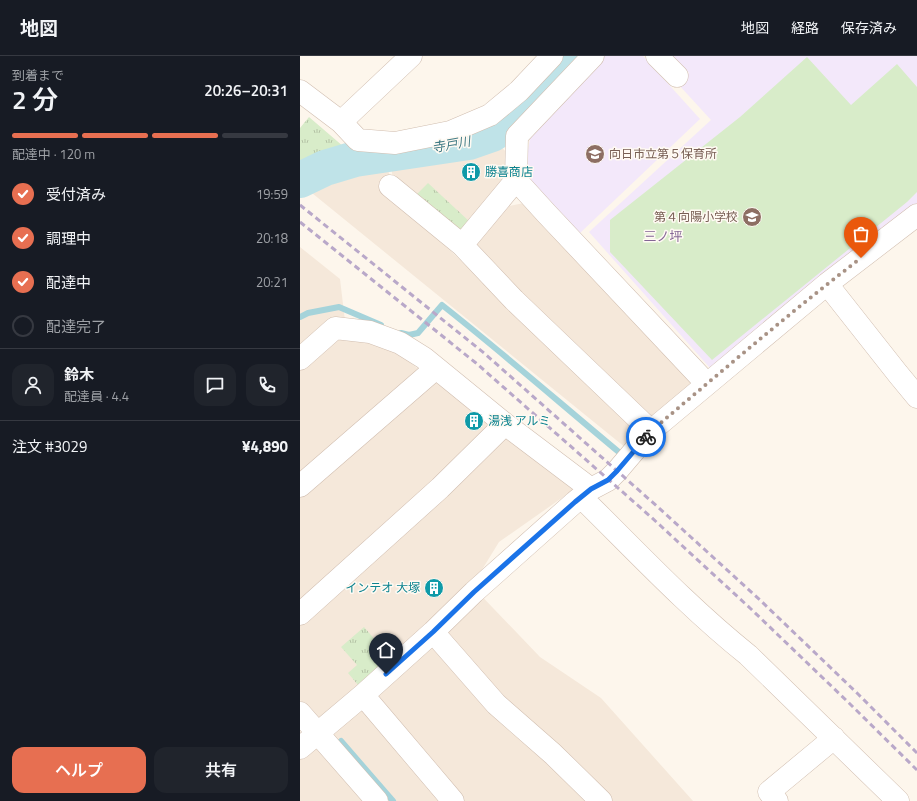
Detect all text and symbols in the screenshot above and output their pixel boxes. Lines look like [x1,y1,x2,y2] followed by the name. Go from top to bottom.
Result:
[20,13,58,42] text: 地図
[741,17,769,38] text: 地図
[791,17,819,38] text: 経路
[841,17,897,38] text: 保存済み
[12,65,64,85] text: 到着まで
[204,79,288,102] text: 20:26–20:31
[12,80,58,119] text: 2 分
[430,130,474,157] water label: 寺戸川
[584,143,606,165] school or university icon: 向日市立第５保育所
[12,144,95,164] text: 配達中 · 120 m
[609,144,717,163] place label: 向日市立第５保育所
[460,161,482,183] building icon: 勝喜商店
[485,162,533,181] place label: 勝喜商店
[12,183,34,205] icon: check
[46,183,106,206] text: 受付済み
[256,184,288,204] text: 19:59
[741,206,763,228] school or university icon: 第４向陽小学校
[654,207,738,226] place label: 第４向陽小学校
[844,217,878,258] pin
[850,223,872,245] icon: bag
[643,226,683,246] district label: 三ノ坪
[12,227,34,249] icon: check
[46,227,91,250] text: 調理中
[256,228,288,248] text: 20:18
[12,271,34,293] icon: check
[46,271,91,294] text: 配達中
[256,272,288,292] text: 20:21
[46,315,106,338] text: 配達完了
[64,363,94,386] text: 鈴木
[12,364,54,406] button: person
[194,364,236,406] button: chat
[246,364,288,406] button: phone
[64,386,129,406] text: 配達員 · 4.4
[463,410,485,432] building icon: 湯浅 アルミ
[488,411,551,430] place label: 湯浅 アルミ
[626,417,666,457] courier
[635,426,657,448] icon: bike
[12,435,87,458] text: 注文 #3029
[242,435,288,458] text: ¥4,890
[423,577,445,599] building icon: インテオ 大塚
[345,578,420,597] place label: インテオ 大塚
[369,633,403,674] pin
[375,639,397,661] icon: home
[12,747,146,793] button: ヘルプ
[154,747,288,793] button: 共有

